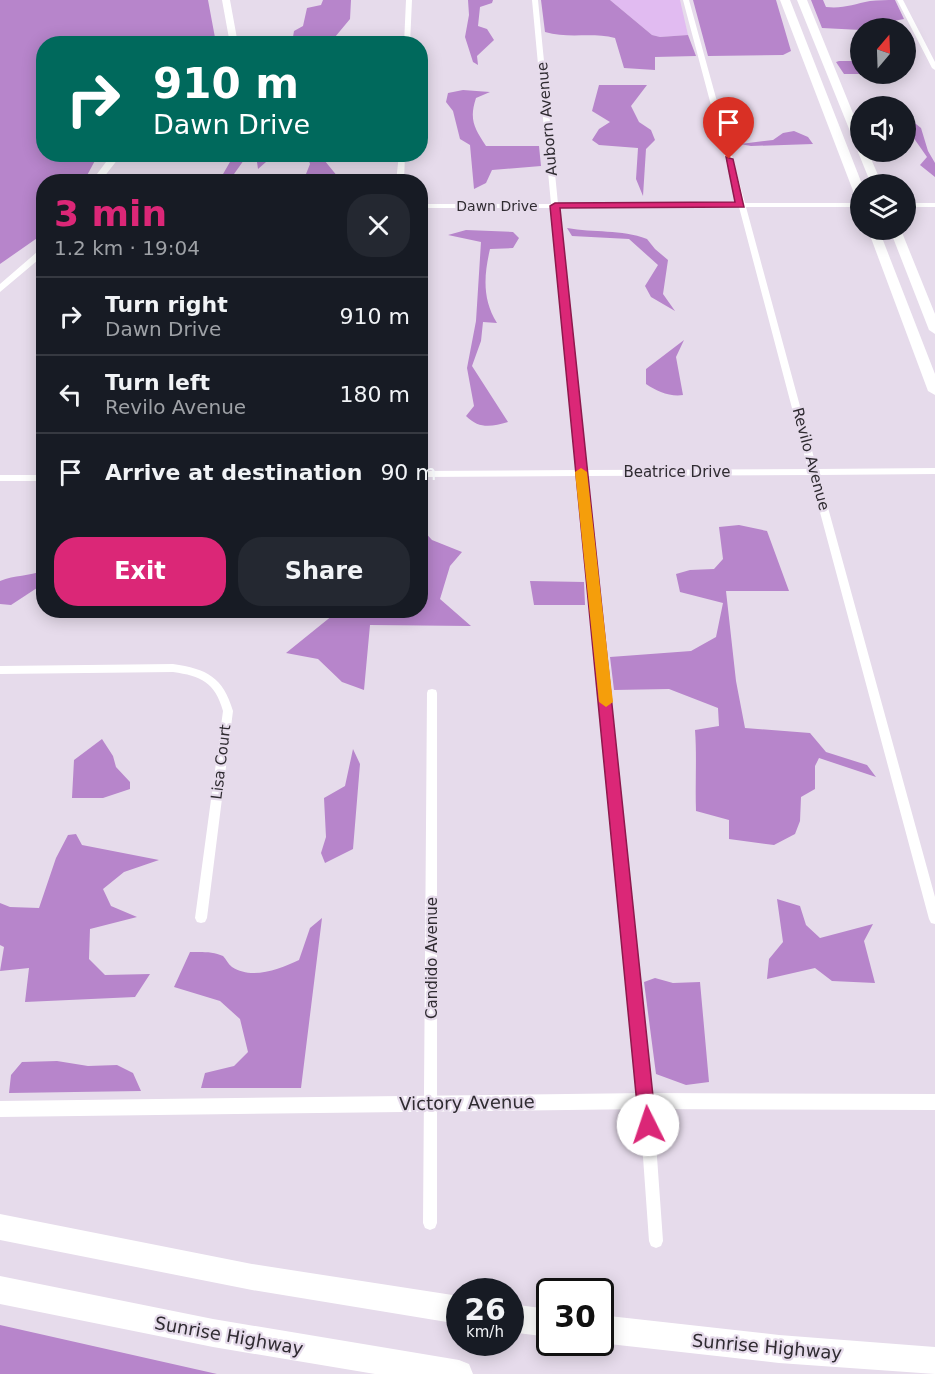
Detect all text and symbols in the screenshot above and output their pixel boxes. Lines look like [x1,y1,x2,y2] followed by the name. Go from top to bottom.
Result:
[850,18,916,84] north arrow
[850,18,916,240] map controls
[153,59,299,108] text: 910 m
[54,60,132,138] icon: right
[533,61,561,177] street label: Auborn Avenue
[850,96,916,162] button: sound
[703,97,754,159] pin
[712,106,745,139] icon: arrive
[153,109,310,140] text: Dawn Drive
[850,174,916,240] button: layers
[54,193,167,234] text: 3 min
[347,194,410,257] button: close
[456,198,538,214] street label: Dawn Drive
[54,236,200,260] text: 1.2 km · 19:04
[105,292,228,317] text: Turn right
[54,300,87,333] icon: right
[340,304,410,329] text: 910 m
[105,317,221,341] text: Dawn Drive
[105,370,210,395] text: Turn left
[54,378,87,411] icon: left
[340,382,410,407] text: 180 m
[105,395,246,419] text: Revilo Avenue
[789,406,833,512] street label: Revilo Avenue
[54,456,87,489] icon: arrive
[105,460,362,485] text: Arrive at destination
[380,460,437,485] text: 90 m
[623,463,731,481] street label: Beatrice Drive
[54,537,226,606] button: Exit
[238,537,410,606] button: Share
[207,723,235,801] street label: Lisa Court
[423,897,441,1019] street label: Candido Avenue
[399,1091,535,1114] street label: Victory Avenue
[616,1093,680,1157] position arrow
[536,1278,614,1356] speed limit sign: 30
[464,1292,506,1327] text: 26
[153,1312,305,1359] street label: Sunrise Highway
[466,1323,504,1341] text: km/h
[691,1329,843,1364] street label: Sunrise Highway

